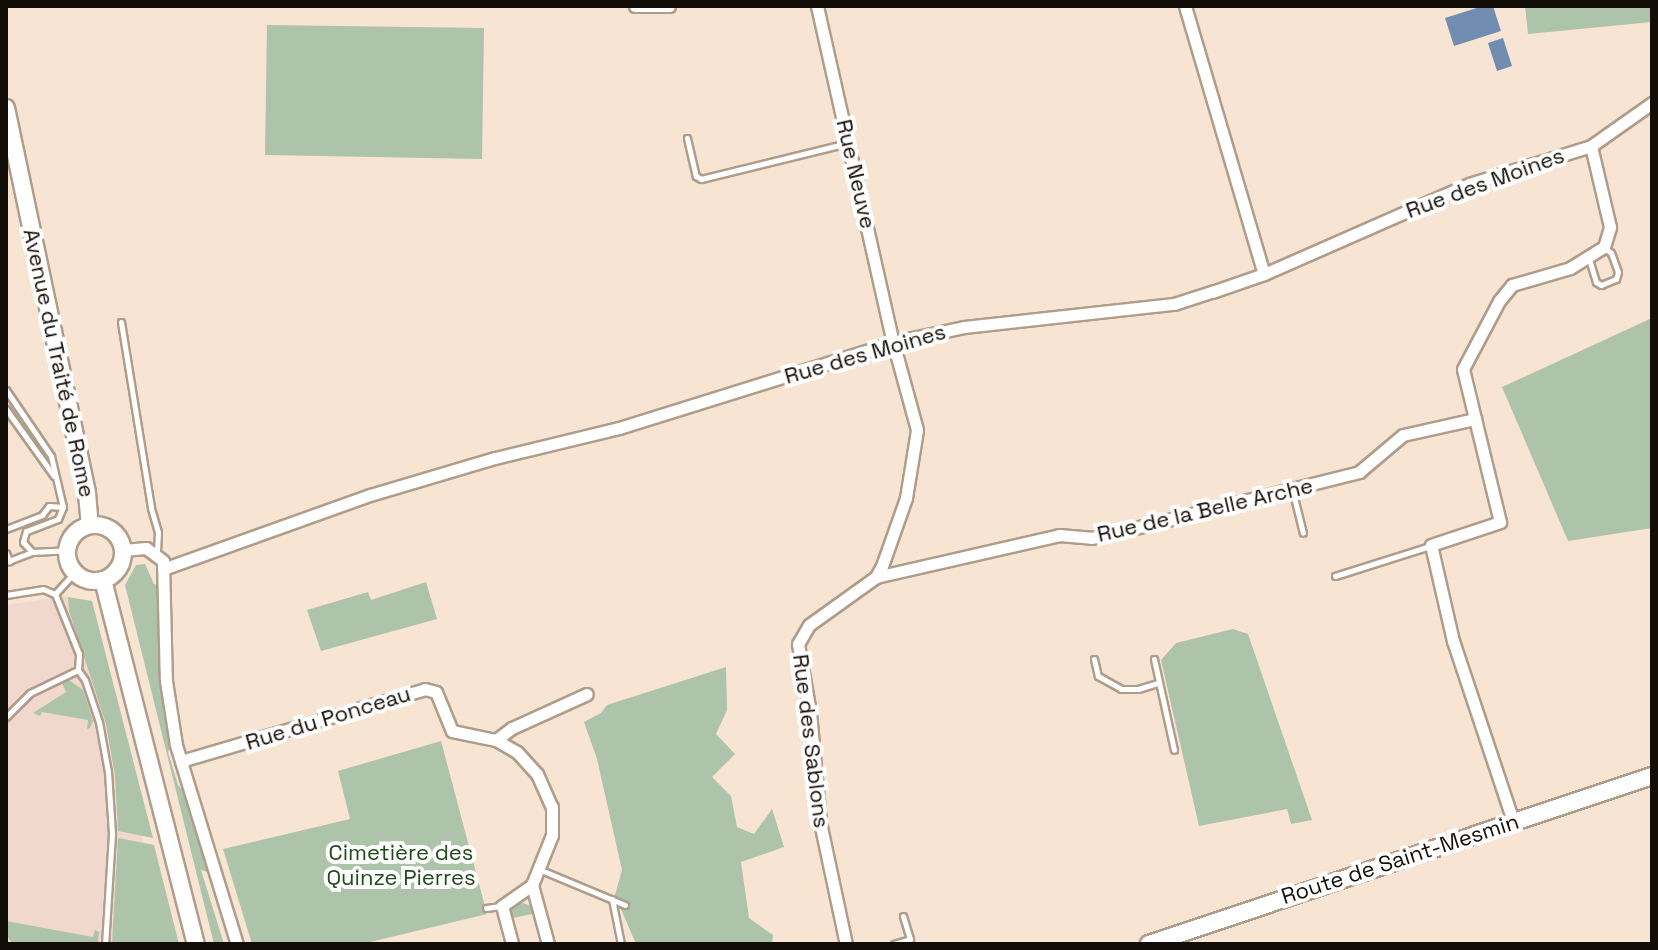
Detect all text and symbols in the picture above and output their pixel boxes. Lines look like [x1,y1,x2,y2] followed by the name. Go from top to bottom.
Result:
[831,117,881,231] street label: Rue Neuve
[1402,142,1568,224] street label: Rue des Moines
[18,226,100,500] street label: Avenue du Traité de Rome
[781,318,949,390] street label: Rue des Moines
[1094,472,1316,548] street label: Rue de la Belle Arche
[787,653,835,829] street label: Rue des Sablons
[242,680,414,756] street label: Rue du Ponceau
[1278,808,1522,910] street label: Route de Saint-Mesmin
[326,839,476,890] park label: Cimetière des Quinze Pierres

